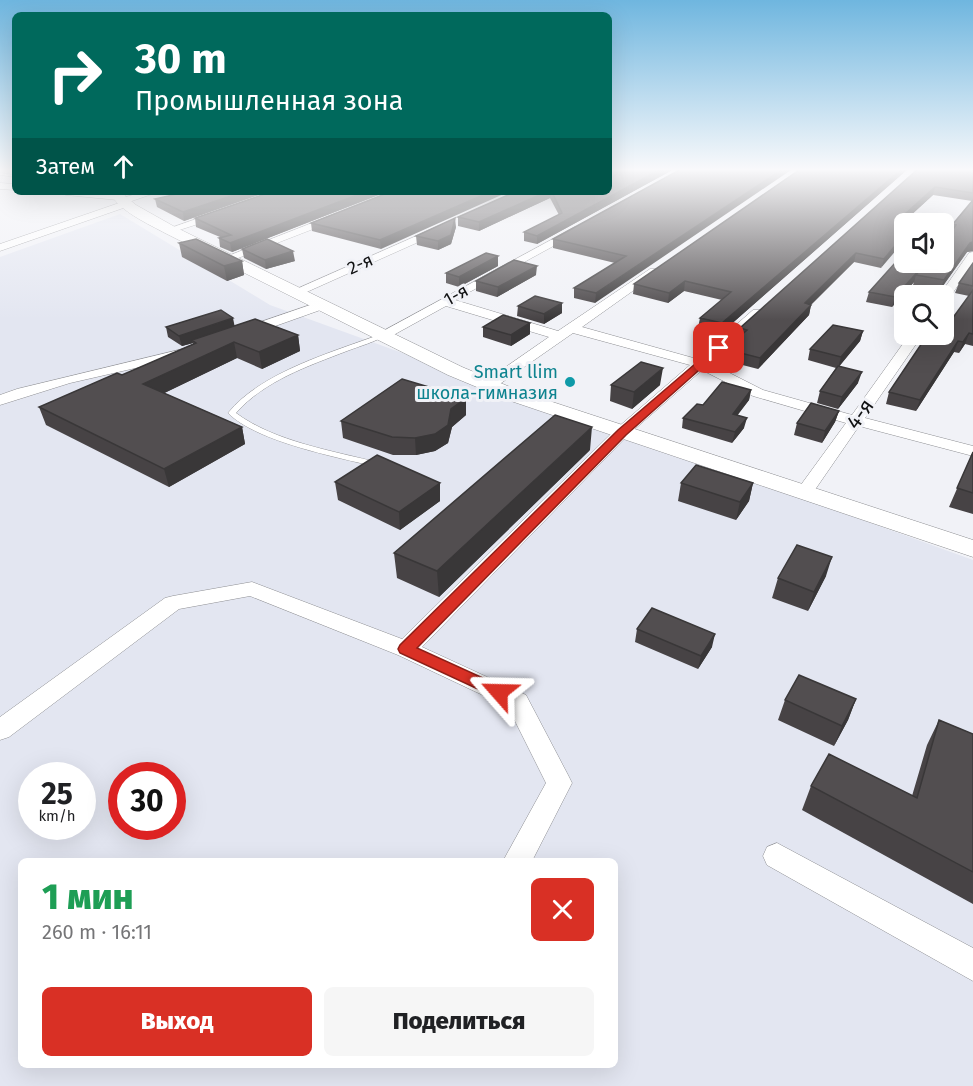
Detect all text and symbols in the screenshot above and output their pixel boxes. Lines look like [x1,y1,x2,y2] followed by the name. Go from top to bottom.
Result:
[135,34,227,84] text: 30 m
[36,36,114,114] icon: right
[135,85,403,117] text: Промышленная зона
[107,150,140,183] icon: ahead
[36,153,95,180] text: Затем
[894,213,954,345] map controls
[894,213,954,273] button: sound
[344,249,376,279] street label: 2-я
[440,279,472,311] street label: 1-я
[894,285,954,345] button: search
[693,322,744,373] pin
[702,331,735,364] icon: arrive
[416,361,558,404] place label: Smart llim школа-гимназия
[563,375,577,389] marker: Smart llim школа-гимназия
[840,394,880,434] street label: 4-я
[467,660,531,724] position arrow
[108,762,186,840] speed limit sign: 30
[41,776,73,812] text: 25
[38,807,76,825] text: km/h
[42,875,134,919] text: 1 мин
[531,878,594,941] button: close
[42,920,152,944] text: 260 m · 16:11
[42,987,312,1056] button: Выход
[324,987,594,1056] button: Поделиться

